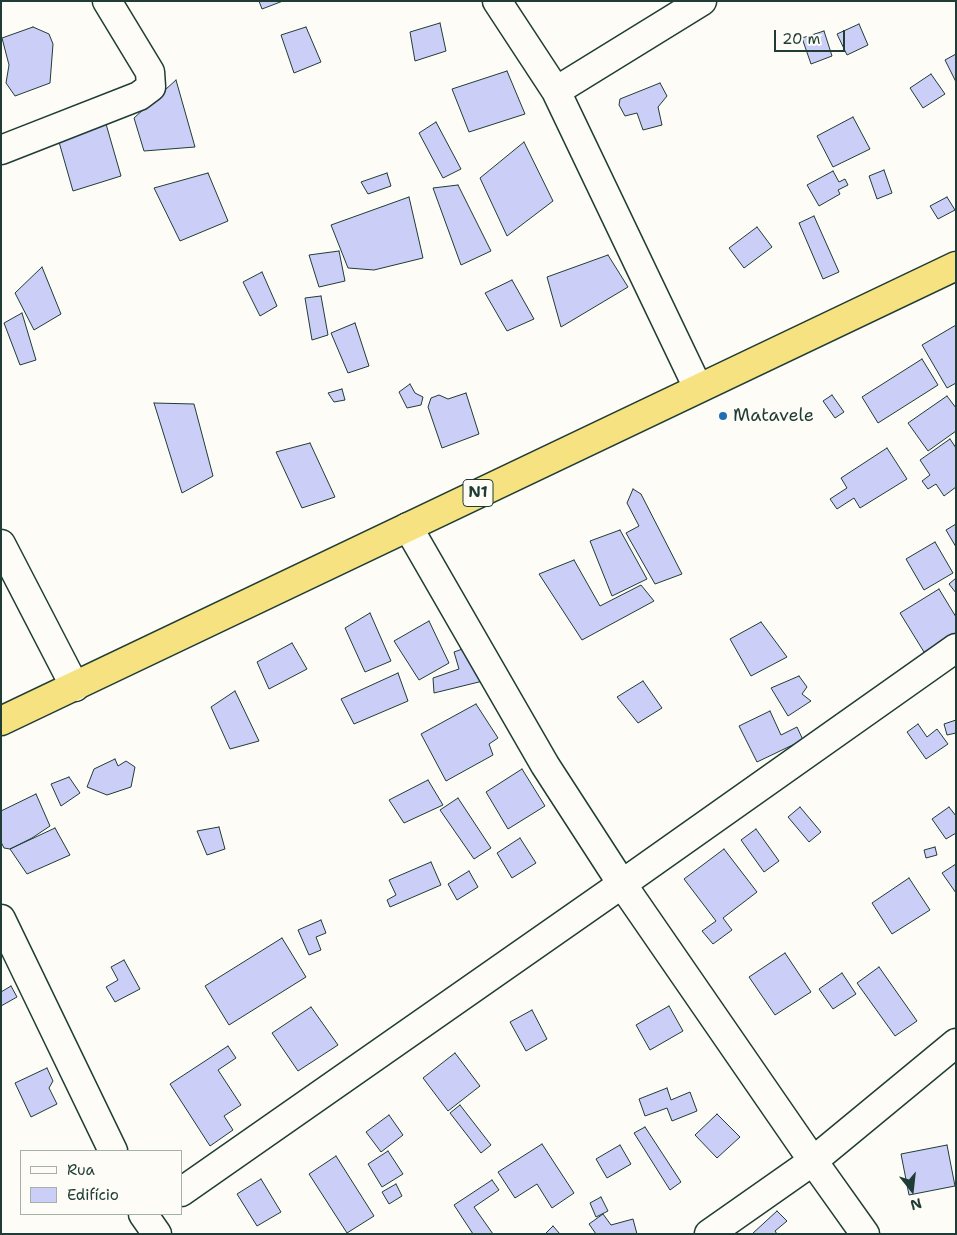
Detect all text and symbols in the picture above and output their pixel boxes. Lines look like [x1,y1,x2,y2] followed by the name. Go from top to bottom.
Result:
[777,20,848,52] scale bar
[782,29,821,49] text: 20 m
[733,405,814,427] place label: Matavele
[717,410,729,422] marker: Matavele
[463,479,493,506] road number: N1
[20,1150,182,1215] legend
[67,1160,95,1180] text: Rua
[887,1165,937,1215] north arrow
[67,1185,119,1205] text: Edifício
[908,1194,924,1215] text: N

